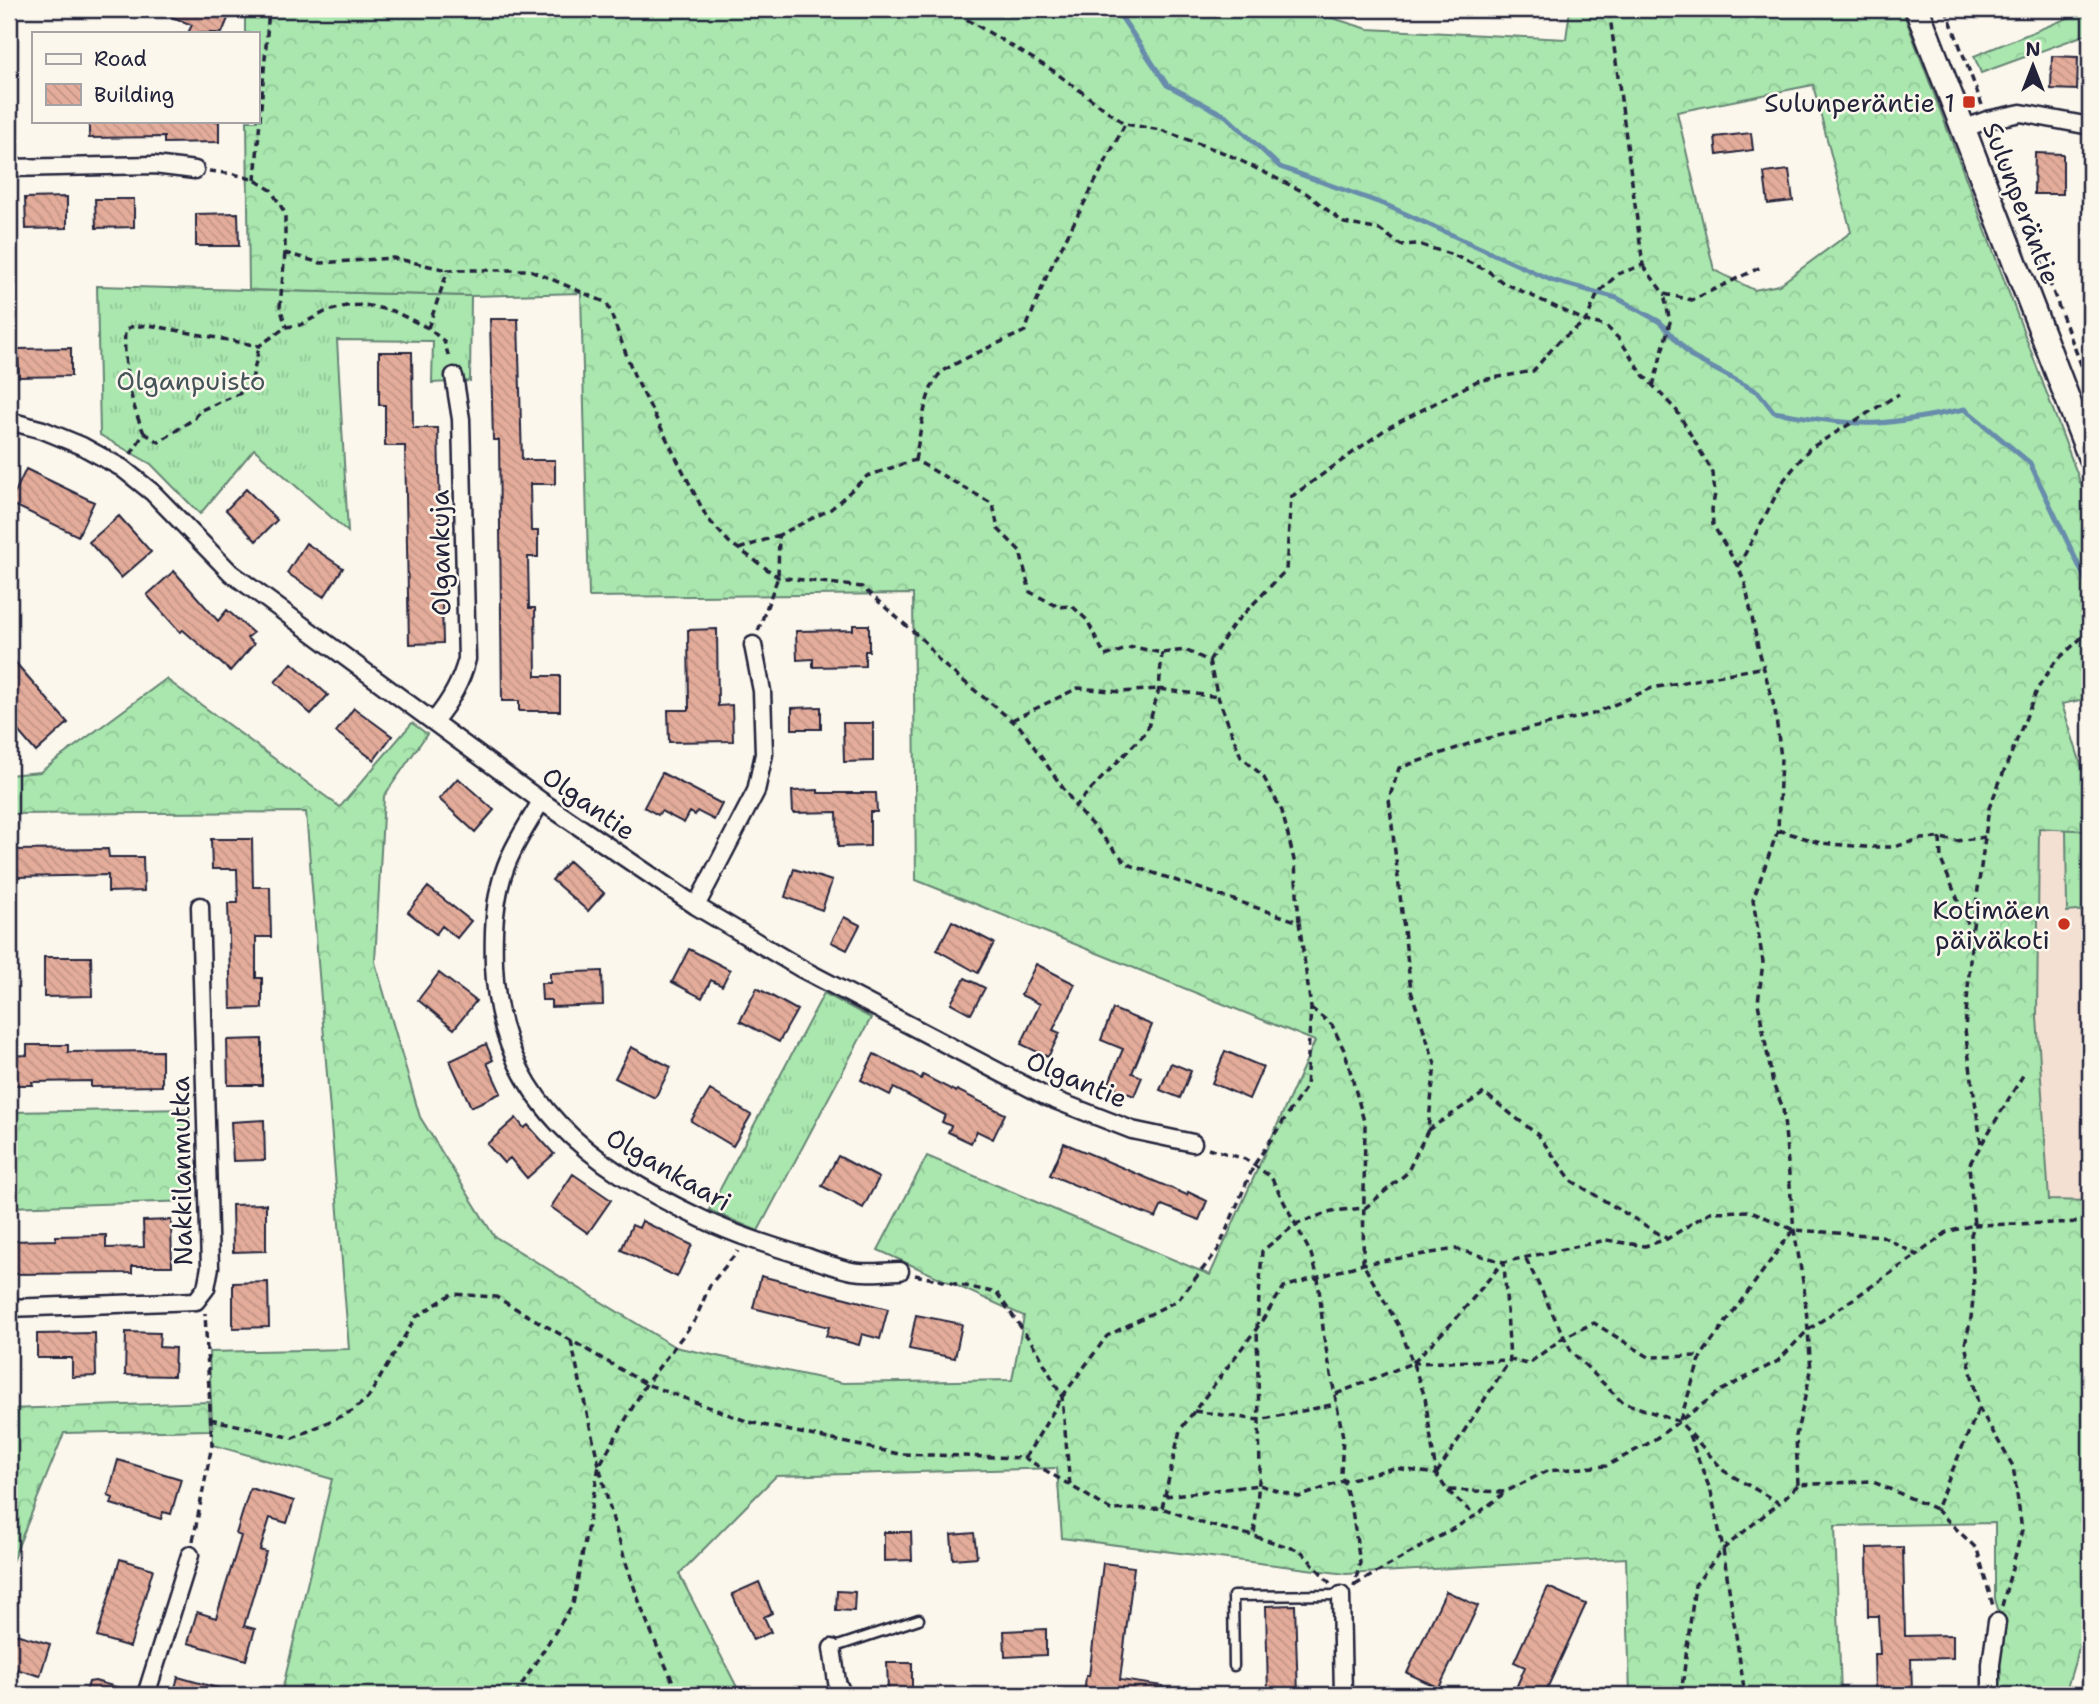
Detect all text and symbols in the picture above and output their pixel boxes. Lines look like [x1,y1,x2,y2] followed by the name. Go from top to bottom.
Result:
[32,32,259,122] legend
[1997,32,2068,102] north arrow
[2025,37,2041,62] text: N
[94,45,147,73] text: Road
[94,81,174,109] text: Building
[1764,85,1955,120] place label: Sulunperäntie 1
[1961,94,1977,110] marker: Sulunperäntie 1
[1975,117,2069,289] street label: Sulunperäntie
[116,363,266,398] park label: Olganpuisto
[421,489,459,617] street label: Olgankuja
[535,758,643,848] street label: Olgantie
[1932,892,2050,957] place label: Kotimäen päiväkoti
[2056,916,2072,932] marker: Kotimäen päiväkoti
[1021,1042,1133,1116] street label: Olgantie
[162,1076,200,1266] street label: Nakkilanmutka
[600,1119,738,1219] street label: Olgankaari

